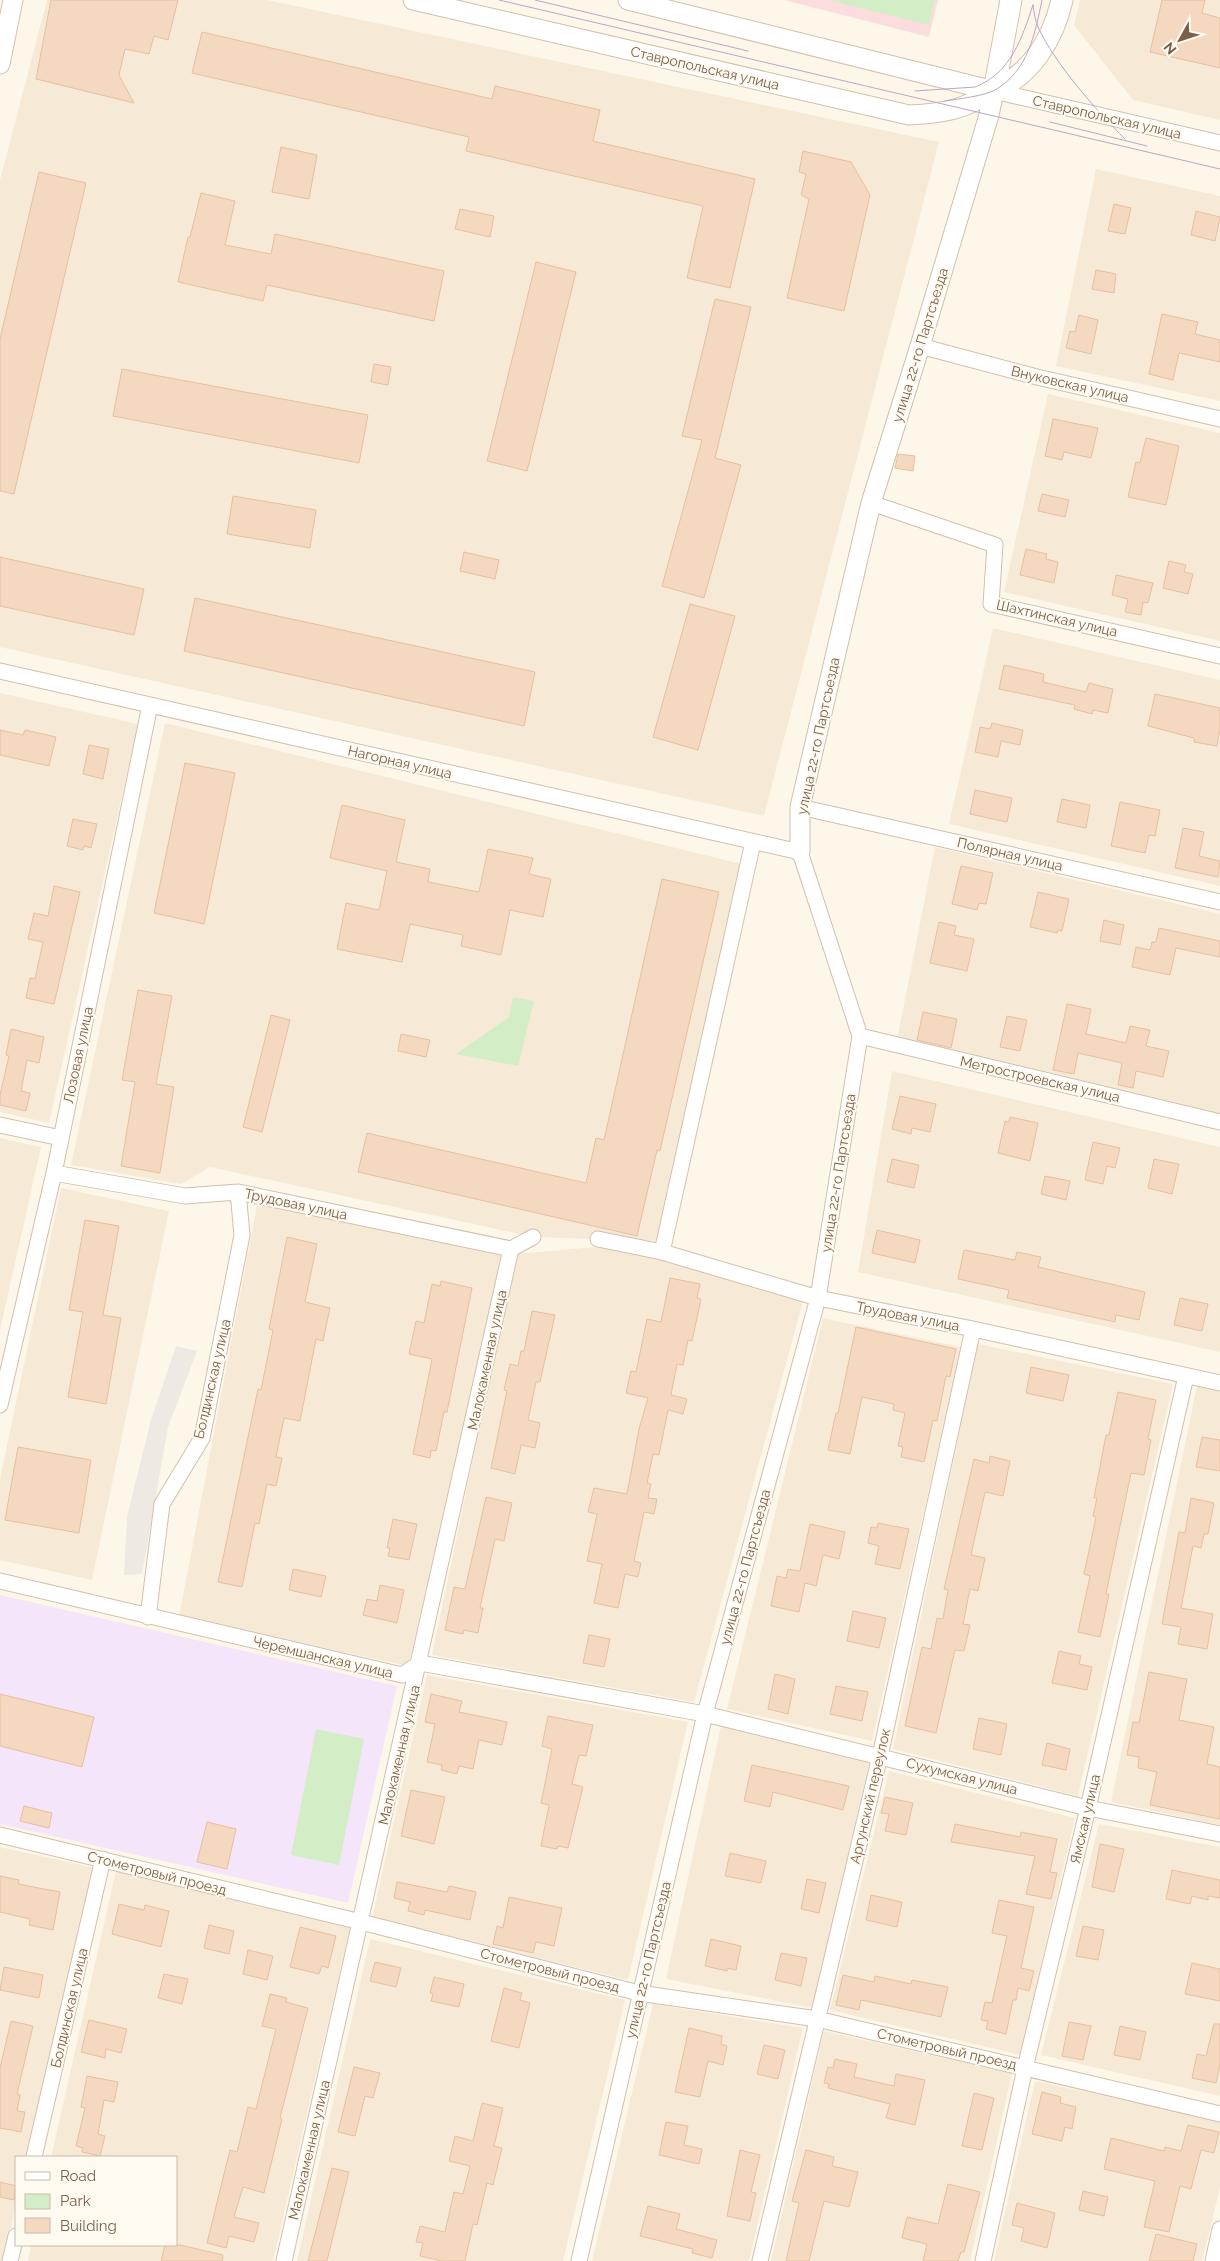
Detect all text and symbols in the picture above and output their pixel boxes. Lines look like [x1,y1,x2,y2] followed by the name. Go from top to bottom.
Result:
[1155,15,1205,65] north arrow
[1160,39,1180,58] text: N
[629,43,781,93] street label: Ставропольская улица
[1031,92,1183,142] street label: Ставропольская улица
[889,266,951,424] street label: улица 22-го Партсъезда
[1010,363,1130,405] street label: Внуковская улица
[995,596,1119,640] street label: Шахтинская улица
[793,656,843,816] street label: улица 22-го Партсъезда
[346,742,454,782] street label: Нагорная улица
[956,834,1064,874] street label: Полярная улица
[60,1005,96,1105] street label: Лозовая улица
[958,1053,1122,1105] street label: Метростроевская улица
[818,1092,858,1254] street label: улица 22-го Партсъезда
[243,1185,349,1223] street label: Трудовая улица
[464,1288,510,1432] street label: Малокаменная улица
[855,1298,961,1334] street label: Трудовая улица
[190,1317,234,1441] street label: Болдинская улица
[717,1487,773,1647] street label: улица 22-го Партсъезда
[251,1633,395,1681] street label: Черемшанская улица
[375,1684,423,1826] street label: Малокаменная улица
[847,1727,893,1865] street label: Аргунский переулок
[905,1754,1019,1798] street label: Сухумская улица
[1067,1773,1103,1865] street label: Ямская улица
[86,1848,228,1898] street label: Стометровый проезд
[622,1880,674,2040] street label: улица 22-го Партсъезда
[479,1945,621,1995] street label: Стометровый проезд
[47,1946,91,2070] street label: Болдинская улица
[876,2025,1018,2073] street label: Стометровый проезд
[285,2079,333,2221] street label: Малокаменная улица
[15,2156,178,2246] legend
[60,2167,96,2185] text: Road
[60,2192,91,2210] text: Park
[60,2217,117,2235] text: Building

